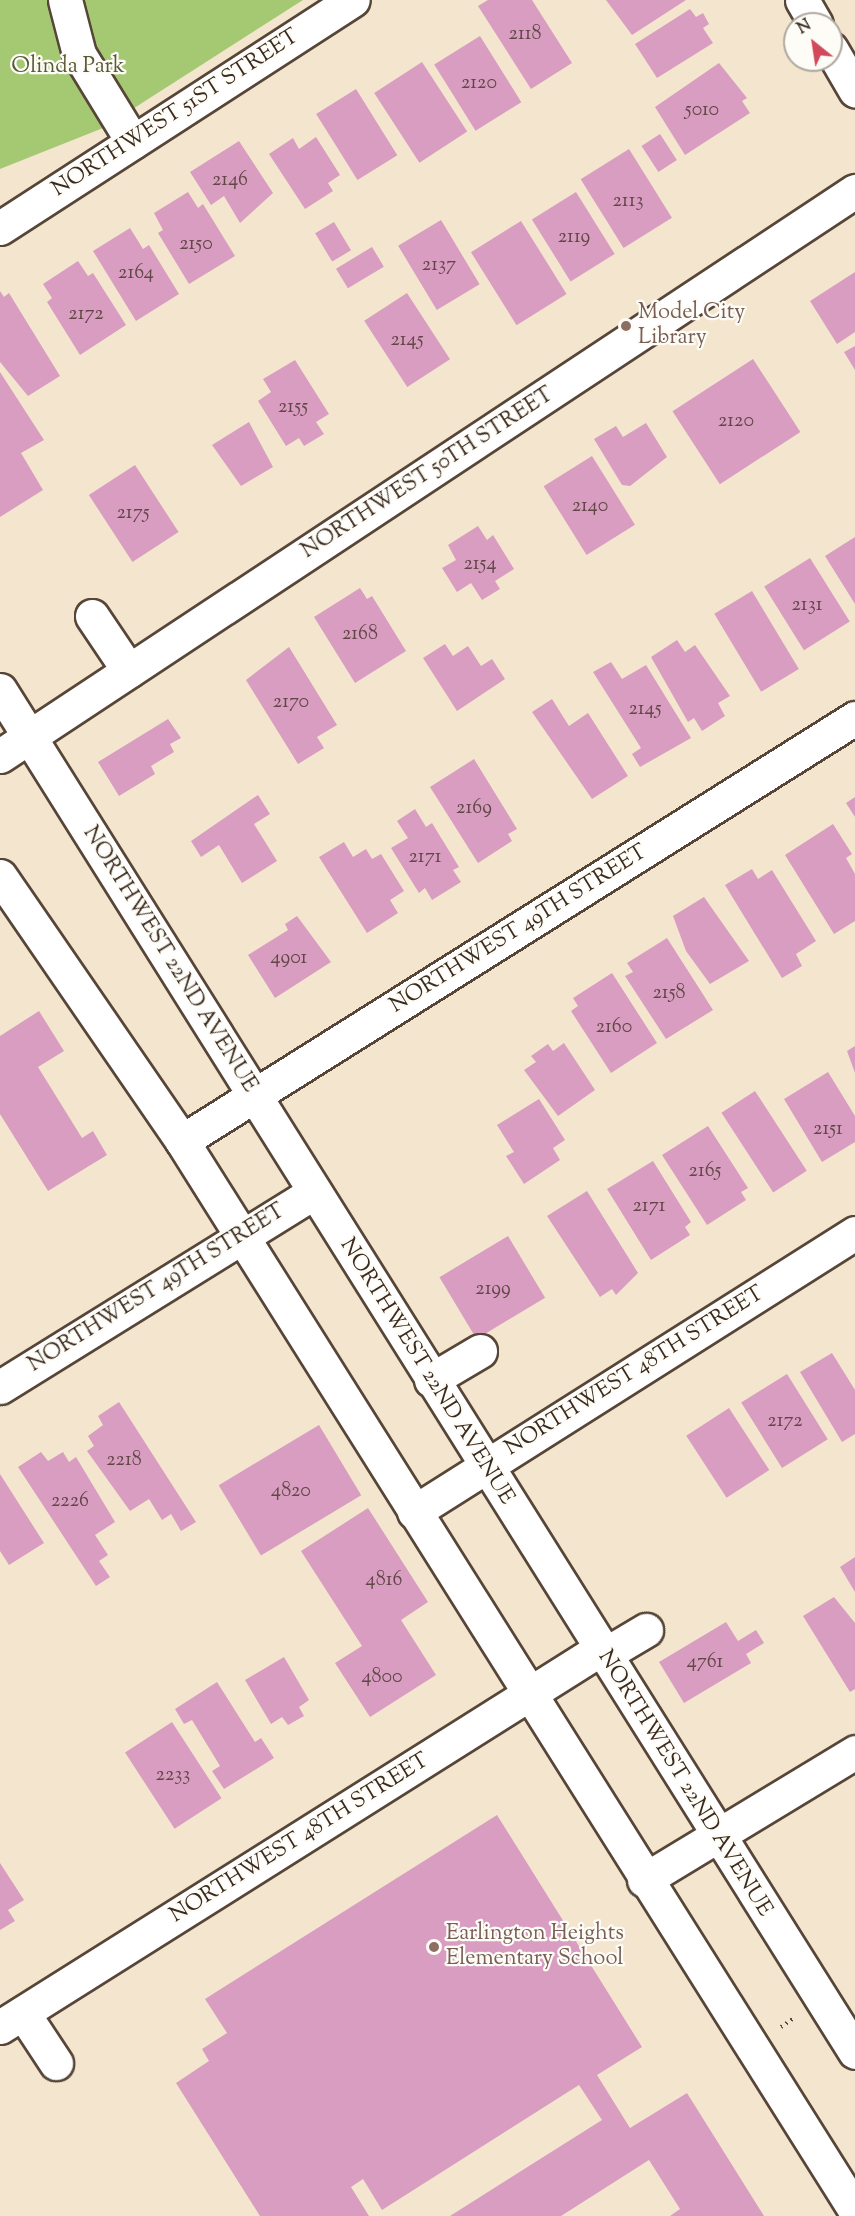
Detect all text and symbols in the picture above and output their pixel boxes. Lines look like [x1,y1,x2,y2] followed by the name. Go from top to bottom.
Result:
[783,12,843,72] north arrow
[793,15,816,41] text: N
[509,22,541,46] house number: 2118
[48,24,304,204] street label: NORTHWEST 51ST STREET
[11,55,125,81] park label: Olinda Park
[461,71,497,95] house number: 2120
[685,98,719,122] house number: 5010
[212,168,248,192] house number: 2146
[612,189,644,213] house number: 2113
[558,225,590,249] house number: 2119
[179,232,213,256] house number: 2150
[422,253,456,277] house number: 2137
[118,261,154,285] house number: 2164
[638,300,745,352] place label: Model City Library
[68,302,104,326] house number: 2172
[619,319,633,333] marker: Model City Library
[390,328,424,352] house number: 2145
[297,383,559,565] street label: NORTHWEST 50TH STREET
[278,395,308,419] house number: 2155
[718,409,754,433] house number: 2120
[572,494,608,518] house number: 2140
[116,501,150,525] house number: 2175
[463,552,497,576] house number: 2154
[791,593,823,617] house number: 2131
[342,622,378,646] house number: 2168
[273,690,309,714] house number: 2170
[628,697,662,721] house number: 2145
[456,796,492,820] house number: 2169
[76,822,262,1098] street label: NORTHWEST 22ND AVENUE
[386,840,652,1020] street label: NORTHWEST 49TH STREET
[409,845,441,869] house number: 2171
[271,946,307,970] house number: 4901
[653,981,685,1005] house number: 2158
[596,1015,632,1039] house number: 2160
[813,1117,843,1141] house number: 2151
[689,1159,721,1183] house number: 2165
[633,1194,665,1218] house number: 2171
[24,1199,290,1379] street label: NORTHWEST 49TH STREET
[333,1234,519,1510] street label: NORTHWEST 22ND AVENUE
[475,1277,511,1301] house number: 2199
[501,1281,769,1463] street label: NORTHWEST 48TH STREET
[767,1409,803,1433] house number: 2172
[106,1448,142,1472] house number: 2218
[271,1479,311,1503] house number: 4820
[51,1489,89,1513] house number: 2226
[366,1568,402,1592] house number: 4816
[591,1646,777,1922] street label: NORTHWEST 22ND AVENUE
[687,1650,723,1674] house number: 4761
[361,1665,403,1689] house number: 4800
[166,1748,434,1930] street label: NORTHWEST 48TH STREET
[156,1763,190,1787] house number: 2233
[446,1921,624,1972] place label: Earlington Heights Elementary School
[427,1940,441,1954] marker: Earlington Heights Elementary School

